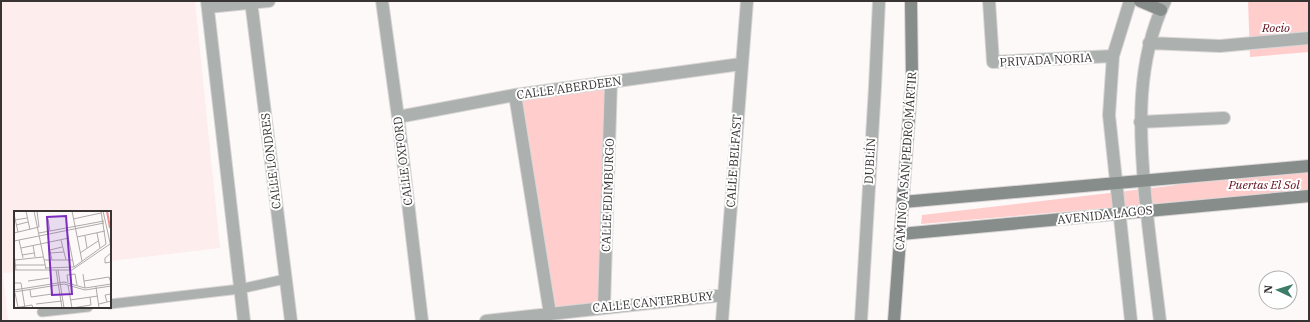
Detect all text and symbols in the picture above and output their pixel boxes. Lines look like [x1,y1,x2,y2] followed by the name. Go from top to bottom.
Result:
[1261,20,1290,35] park label: Rocio
[999,50,1094,69] street label: PRIVADA NORIA
[892,71,919,251] street label: CAMINO A SAN PEDRO MÁRTIR
[516,73,622,102] street label: CALLE ABERDEEN
[257,112,284,210] street label: CALLE LONDRES
[723,114,744,208] street label: CALLE BELFAST
[390,116,415,206] street label: CALLE OXFORD
[598,138,617,252] street label: CALLE EDIMBURGO
[861,138,878,184] street label: DUBLÍN
[1227,177,1300,192] park label: Puertas El Sol
[1057,202,1153,227] street label: AVENIDA LAGOS
[14,211,111,308] inset map
[1258,270,1298,310] north arrow
[1261,284,1275,294] text: N
[592,288,714,315] street label: CALLE CANTERBURY

